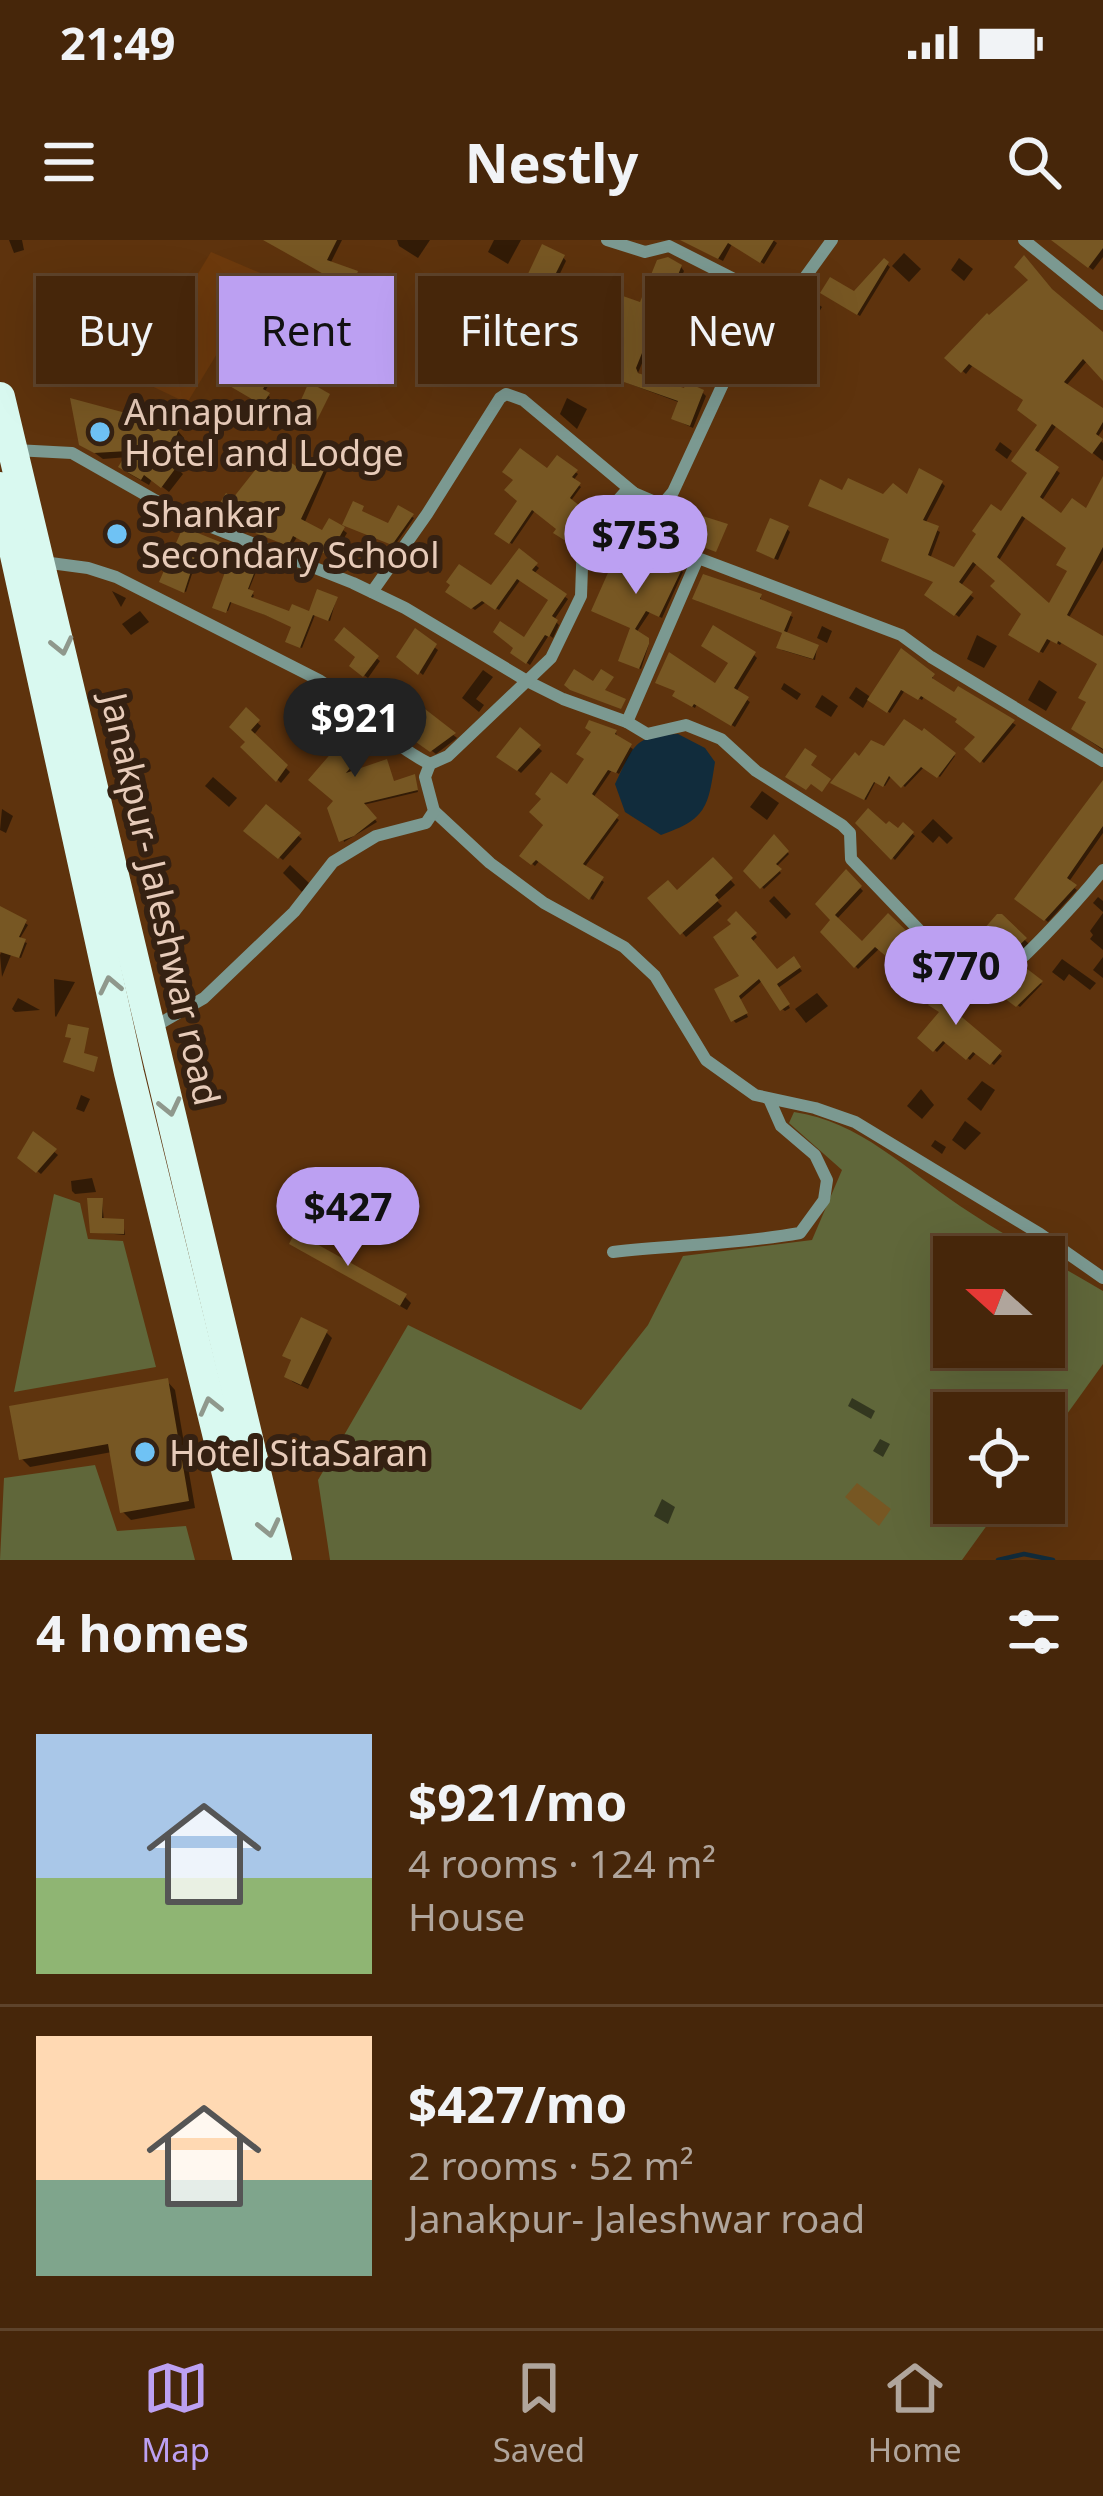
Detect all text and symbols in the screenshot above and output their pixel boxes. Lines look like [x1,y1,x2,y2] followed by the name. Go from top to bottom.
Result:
[60,12,176,73] text: 21:49
[465,125,638,199] text: Nestly
[36,129,102,195] icon: menu
[1001,129,1067,195] icon: search
[36,276,195,384] chip: Buy
[219,276,394,384] chip: Rent
[418,276,621,384] chip: Filters
[645,276,817,384] chip: New
[124,387,404,477] place label: Annapurna Hotel and Lodge
[87,419,113,445] marker: Annapurna Hotel and Lodge
[141,489,439,579] place label: Shankar Secondary School
[565,495,707,597] pin: $753
[591,507,681,560] text: $753
[104,521,130,547] marker: Shankar Secondary School
[48,635,73,655] one-way arrow
[284,678,426,780] pin: $921
[89,685,232,1110] street label: Janakpur- Jaleshwar road
[310,690,400,743] text: $921
[885,926,1027,1028] pin: $770
[911,938,1001,991] text: $770
[98,976,123,996] one-way arrow
[156,1097,181,1117] one-way arrow
[277,1167,419,1269] pin: $427
[303,1179,393,1232] text: $427
[933,1236,1065,1368] north arrow
[933,1236,1065,1524] map controls
[933,1392,1065,1524] button: locate
[199,1396,224,1416] one-way arrow
[169,1428,428,1477] place label: Hotel SitaSaran
[132,1439,158,1465] marker: Hotel SitaSaran
[255,1517,280,1537] one-way arrow
[36,1597,249,1667] text: 4 homes
[1001,1599,1067,1665] icon: filters
[408,1766,627,1836] text: $921/mo
[132,1782,276,1926] icon: home
[408,1836,716,1889] text: 4 rooms · 124 m²
[408,1889,525,1942] text: House
[408,2068,627,2138] text: $427/mo
[132,2084,276,2228] icon: home
[408,2138,694,2191] text: 2 rooms · 52 m²
[408,2191,865,2244] text: Janakpur- Jaleshwar road
[141,2355,210,2472] tab: Map
[493,2355,585,2472] tab: Saved
[868,2355,962,2472] tab: Home

